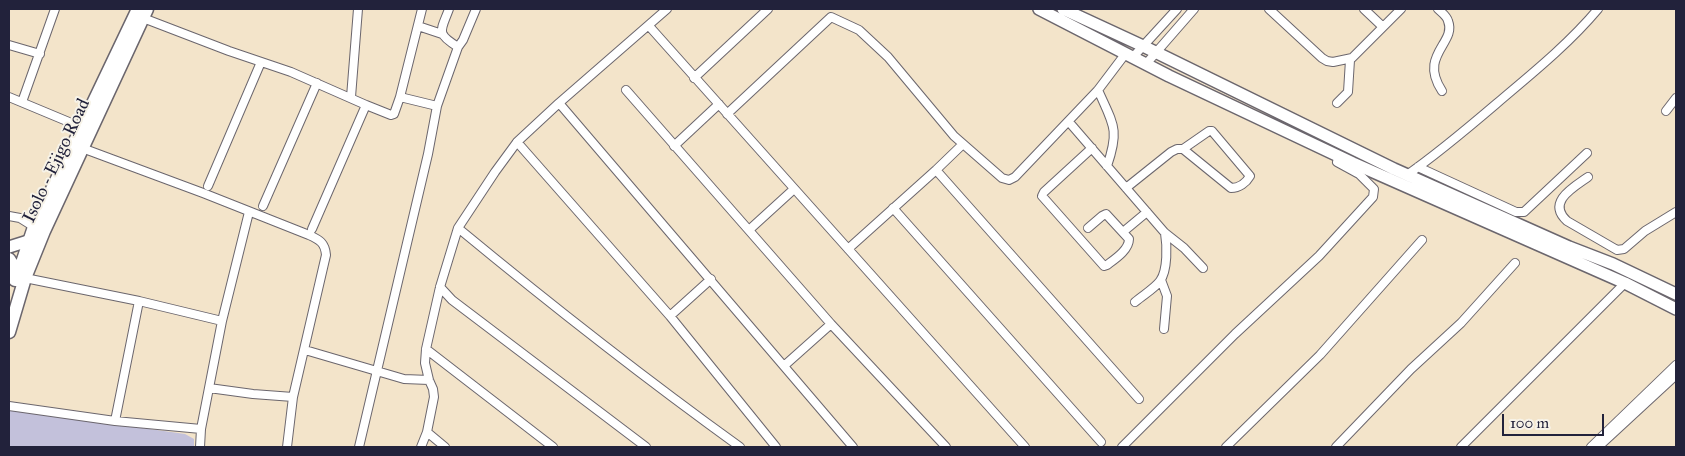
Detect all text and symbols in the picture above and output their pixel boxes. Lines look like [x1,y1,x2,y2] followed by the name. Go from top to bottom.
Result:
[19,96,95,226] street label: Isolo - Ejigo Road
[1505,404,1608,436] scale bar
[1510,414,1549,432] text: 100 m

